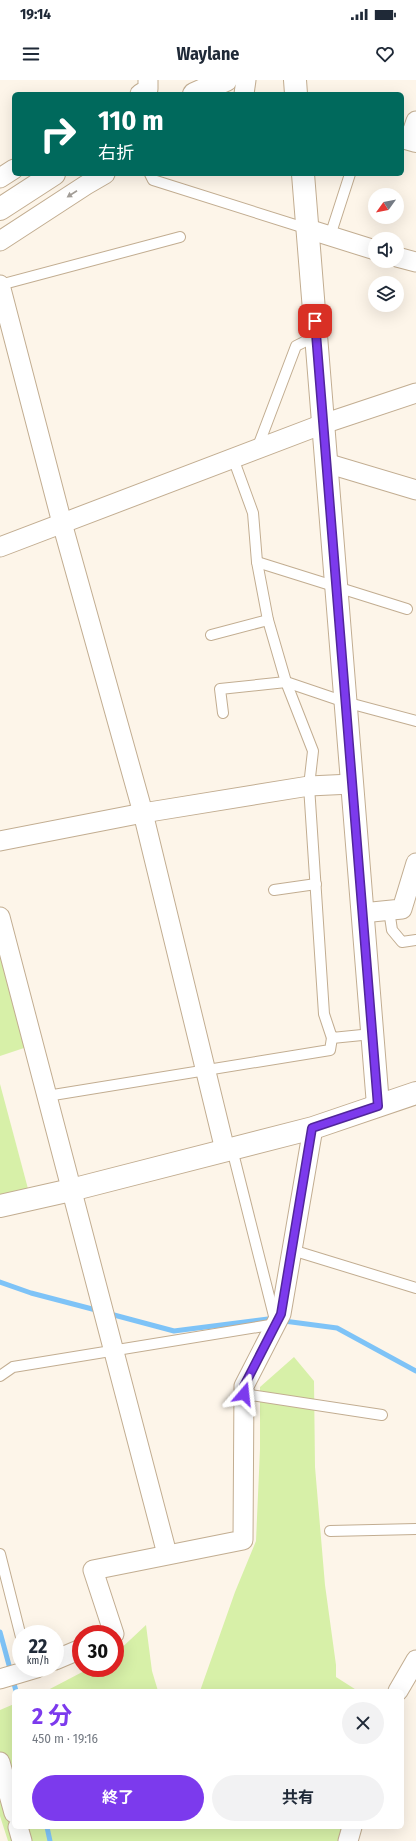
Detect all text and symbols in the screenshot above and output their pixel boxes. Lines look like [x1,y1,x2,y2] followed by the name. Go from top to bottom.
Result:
[20,5,51,23] text: 19:14
[20,43,42,65] icon: menu
[177,43,239,65] text: Waylane
[374,43,396,65] icon: heart
[98,104,164,137] text: 110 m
[32,108,84,160] icon: right
[98,142,134,164] text: 右折
[368,188,404,224] north arrow
[368,188,404,312] map controls
[67,190,77,198] one-way arrow
[368,232,404,268] button: sound
[368,276,404,312] button: layers
[298,304,332,338] pin
[304,310,326,332] icon: arrive
[223,1373,265,1415] position arrow
[72,1625,124,1677] speed limit sign: 30
[29,1634,47,1658] text: 22
[27,1655,49,1667] text: km/h
[32,1702,72,1730] text: 2 分
[342,1702,384,1744] button: close
[32,1731,98,1746] text: 450 m · 19:16
[32,1775,204,1821] button: 終了
[212,1775,384,1821] button: 共有

